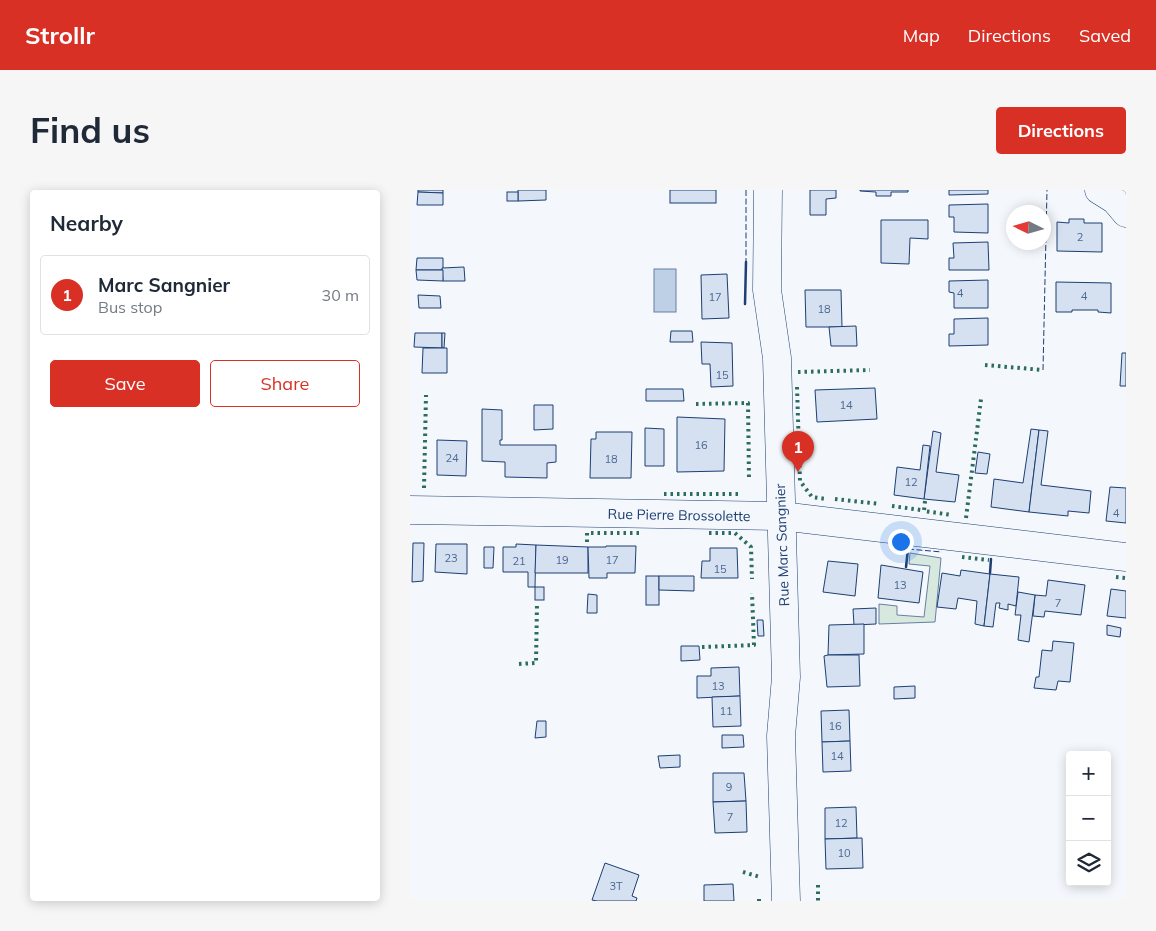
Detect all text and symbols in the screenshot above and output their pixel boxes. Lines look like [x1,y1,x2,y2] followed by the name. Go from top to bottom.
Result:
[25,20,95,50] text: Strollr
[903,24,940,47] text: Map
[968,24,1051,47] text: Directions
[1079,24,1131,47] text: Saved
[996,107,1126,154] button: Directions
[30,108,150,152] text: Find us
[1006,205,1051,250] north arrow
[50,210,123,236] text: Nearby
[1077,230,1084,244] house number: 2
[98,273,230,297] text: Marc Sangnier
[62,285,72,305] text: 1
[322,285,359,305] text: 30 m
[957,286,964,300] house number: 4
[1081,289,1088,303] house number: 4
[708,290,722,304] house number: 17
[98,297,162,317] text: Bus stop
[817,302,831,316] house number: 18
[50,360,200,407] button: Save
[210,360,360,407] button: Share
[715,368,729,382] house number: 15
[839,398,853,412] house number: 14
[782,431,814,472] pin: 1
[694,438,708,452] house number: 16
[445,451,459,465] house number: 24
[604,452,618,466] house number: 18
[904,475,918,489] house number: 12
[771,482,793,607] street label: Rue Marc Sangnier
[607,505,751,525] street label: Rue Pierre Brossolette
[1113,506,1120,520] house number: 4
[888,529,914,555] your location
[444,551,458,565] house number: 23
[555,553,569,567] house number: 19
[605,553,619,567] house number: 17
[512,554,526,568] house number: 21
[713,562,727,576] house number: 15
[893,578,907,592] house number: 13
[1055,596,1061,610] house number: 7
[711,679,725,693] house number: 13
[719,704,733,718] house number: 11
[828,719,842,733] house number: 16
[830,749,844,763] house number: 14
[1066,751,1111,886] map controls
[1066,751,1111,796] button: +
[726,780,732,794] house number: 9
[1066,796,1111,841] button: −
[727,810,733,824] house number: 7
[834,816,848,830] house number: 12
[1066,841,1111,886] button: layers
[837,846,851,860] house number: 10
[609,879,623,893] house number: 3T

